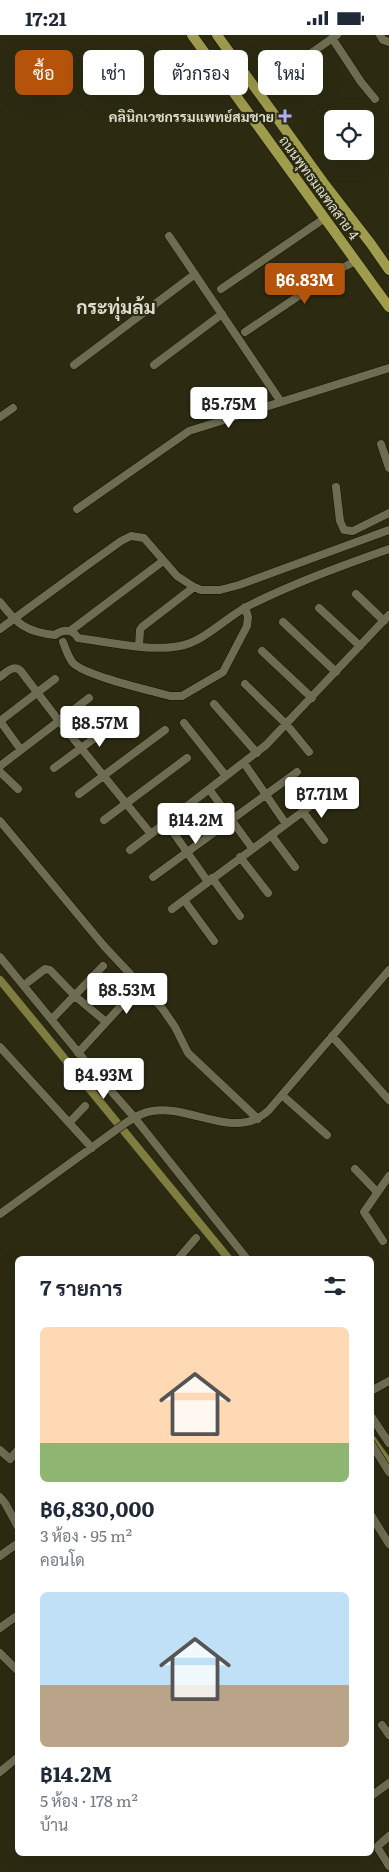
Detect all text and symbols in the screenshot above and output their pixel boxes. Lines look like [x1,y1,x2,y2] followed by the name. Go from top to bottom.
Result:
[25,4,67,32] text: 17:21
[15,50,73,95] chip: ซื้อ
[83,50,144,95] chip: เช่า
[154,50,248,95] chip: ตัวกรอง
[258,50,323,95] chip: ใหม่
[109,106,274,126] place label: คลินิกเวชกรรมแพทย์สมชาย
[278,109,292,123] marker: คลินิกเวชกรรมแพทย์สมชาย
[324,110,374,160] map controls
[324,110,374,160] button: locate
[275,131,365,244] street label: ถนนพุทธมณฑลสาย 4
[264,263,346,305] pin: ฿6.83M
[276,267,334,291] text: ฿6.83M
[76,292,156,322] district label: กระทุ่มล้ม
[188,387,270,429] pin: ฿5.75M
[201,391,257,415] text: ฿5.75M
[59,705,141,748] pin: ฿8.57M
[71,710,129,734] text: ฿8.57M
[281,777,363,819] pin: ฿7.71M
[296,781,348,805] text: ฿7.71M
[155,803,237,845] pin: ฿14.2M
[169,807,223,831] text: ฿14.2M
[86,973,168,1015] pin: ฿8.53M
[98,977,156,1001] text: ฿8.53M
[63,1057,145,1100] pin: ฿4.93M
[75,1062,133,1086] text: ฿4.93M
[40,1271,123,1302] text: 7 รายการ
[321,1272,349,1300] icon: filters
[150,1359,240,1449] icon: home
[40,1492,154,1523] text: ฿6,830,000
[40,1523,132,1547] text: 3 ห้อง · 95 m²
[40,1547,85,1571] text: คอนโด
[150,1624,240,1714] icon: home
[40,1757,112,1788] text: ฿14.2M
[40,1788,138,1812] text: 5 ห้อง · 178 m²
[40,1812,68,1836] text: บ้าน

